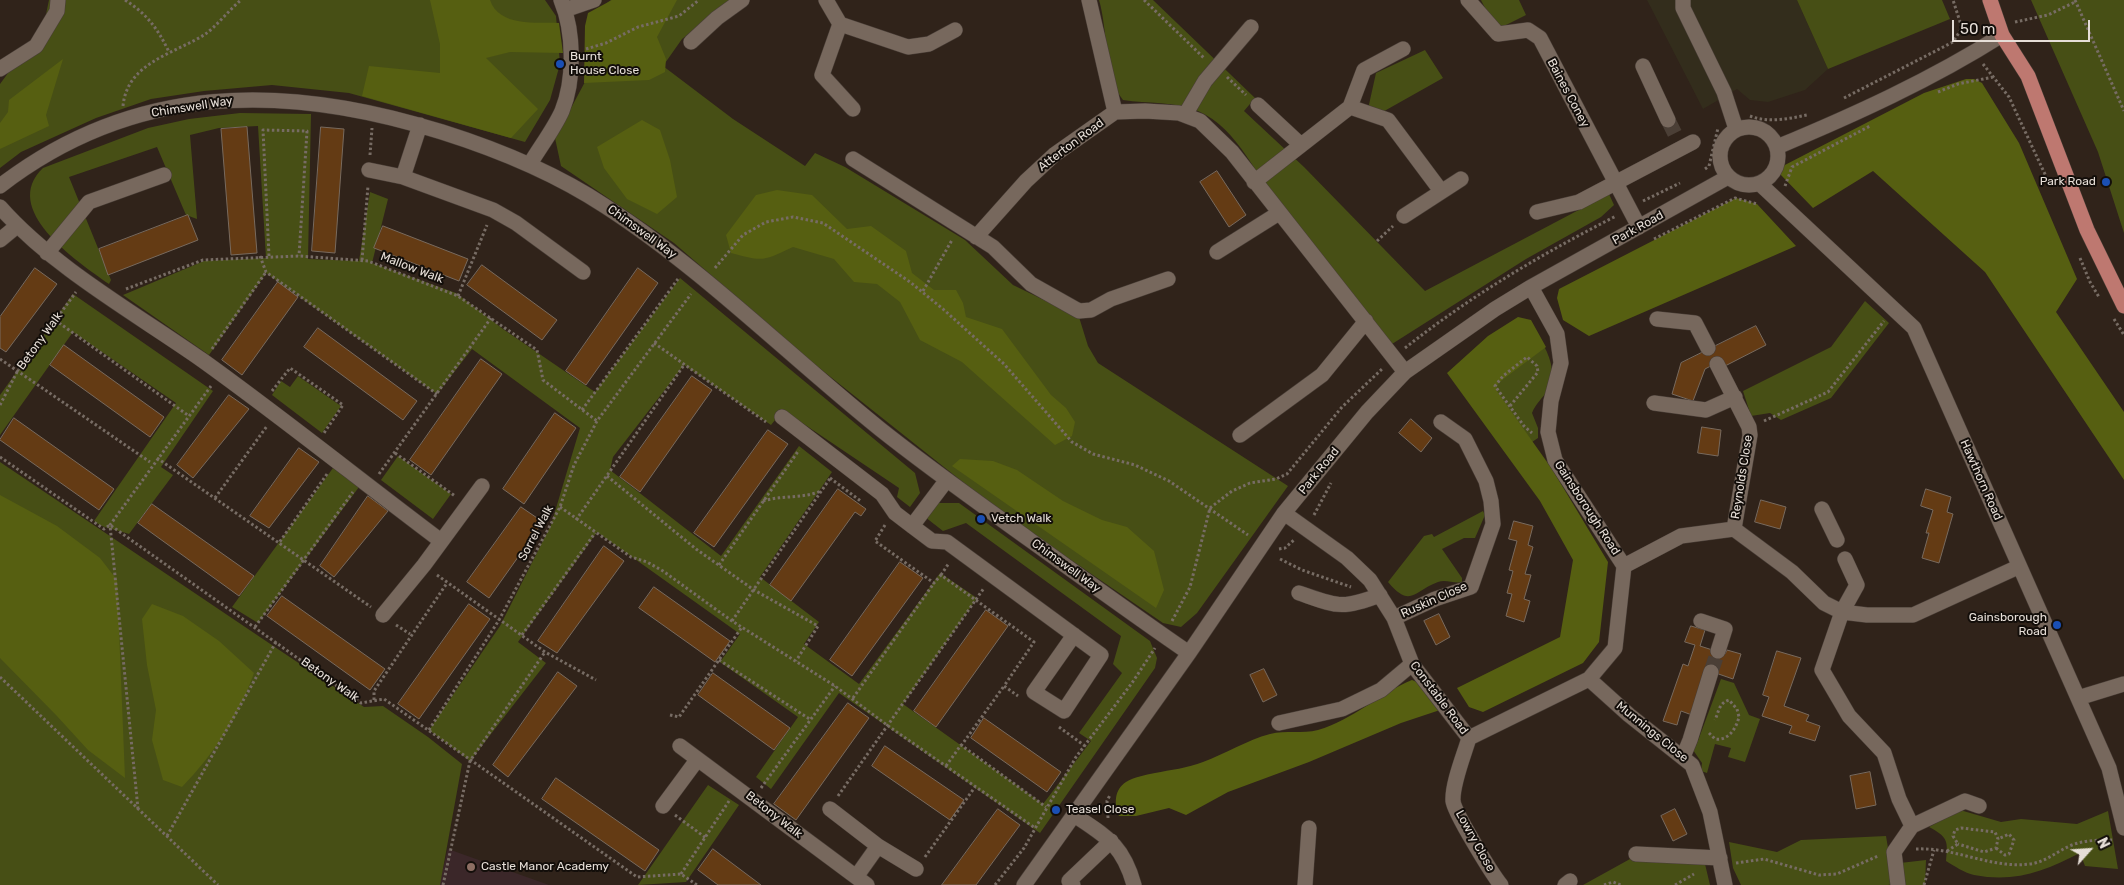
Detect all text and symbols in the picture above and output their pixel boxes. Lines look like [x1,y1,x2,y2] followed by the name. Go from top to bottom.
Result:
[1954,10,2092,42] scale bar
[1960,20,1995,38] text: 50 m
[570,50,639,78] place label: Burnt House Close
[1544,56,1592,130] street label: Baines Coney
[554,58,566,70] marker: Burnt House Close
[150,93,234,121] street label: Chimswell Way
[1035,116,1107,174] street label: Atterton Road
[2040,175,2096,189] place label: Park Road
[2100,176,2112,188] marker: Park Road
[605,202,679,262] street label: Chimswell Way
[1610,208,1666,248] street label: Park Road
[378,249,446,287] street label: Mallow Walk
[14,309,66,373] street label: Betony Walk
[1728,434,1756,520] street label: Reynolds Close
[1957,437,2005,523] street label: Hawthorn Road
[1296,445,1342,497] street label: Park Road
[1551,458,1623,558] street label: Gainsborough Road
[515,503,557,563] street label: Sorrel Walk
[991,512,1052,526] place label: Vetch Walk
[975,513,987,525] marker: Vetch Walk
[1029,536,1103,596] street label: Chimswell Way
[1399,579,1469,621] street label: Ruskin Close
[1969,611,2047,639] place label: Gainsborough Road
[2051,619,2063,631] marker: Gainsborough Road
[298,655,362,705] street label: Betony Walk
[1407,659,1471,737] street label: Constable Road
[1613,699,1691,765] street label: Munnings Close
[743,788,805,842] street label: Betony Walk
[1066,803,1134,817] place label: Teasel Close
[1050,804,1062,816] marker: Teasel Close
[1452,808,1498,874] street label: Lowry Close
[2064,825,2114,875] north arrow
[2093,835,2113,851] text: N
[481,860,609,874] place label: Castle Manor Academy
[465,861,477,873] marker: Castle Manor Academy

